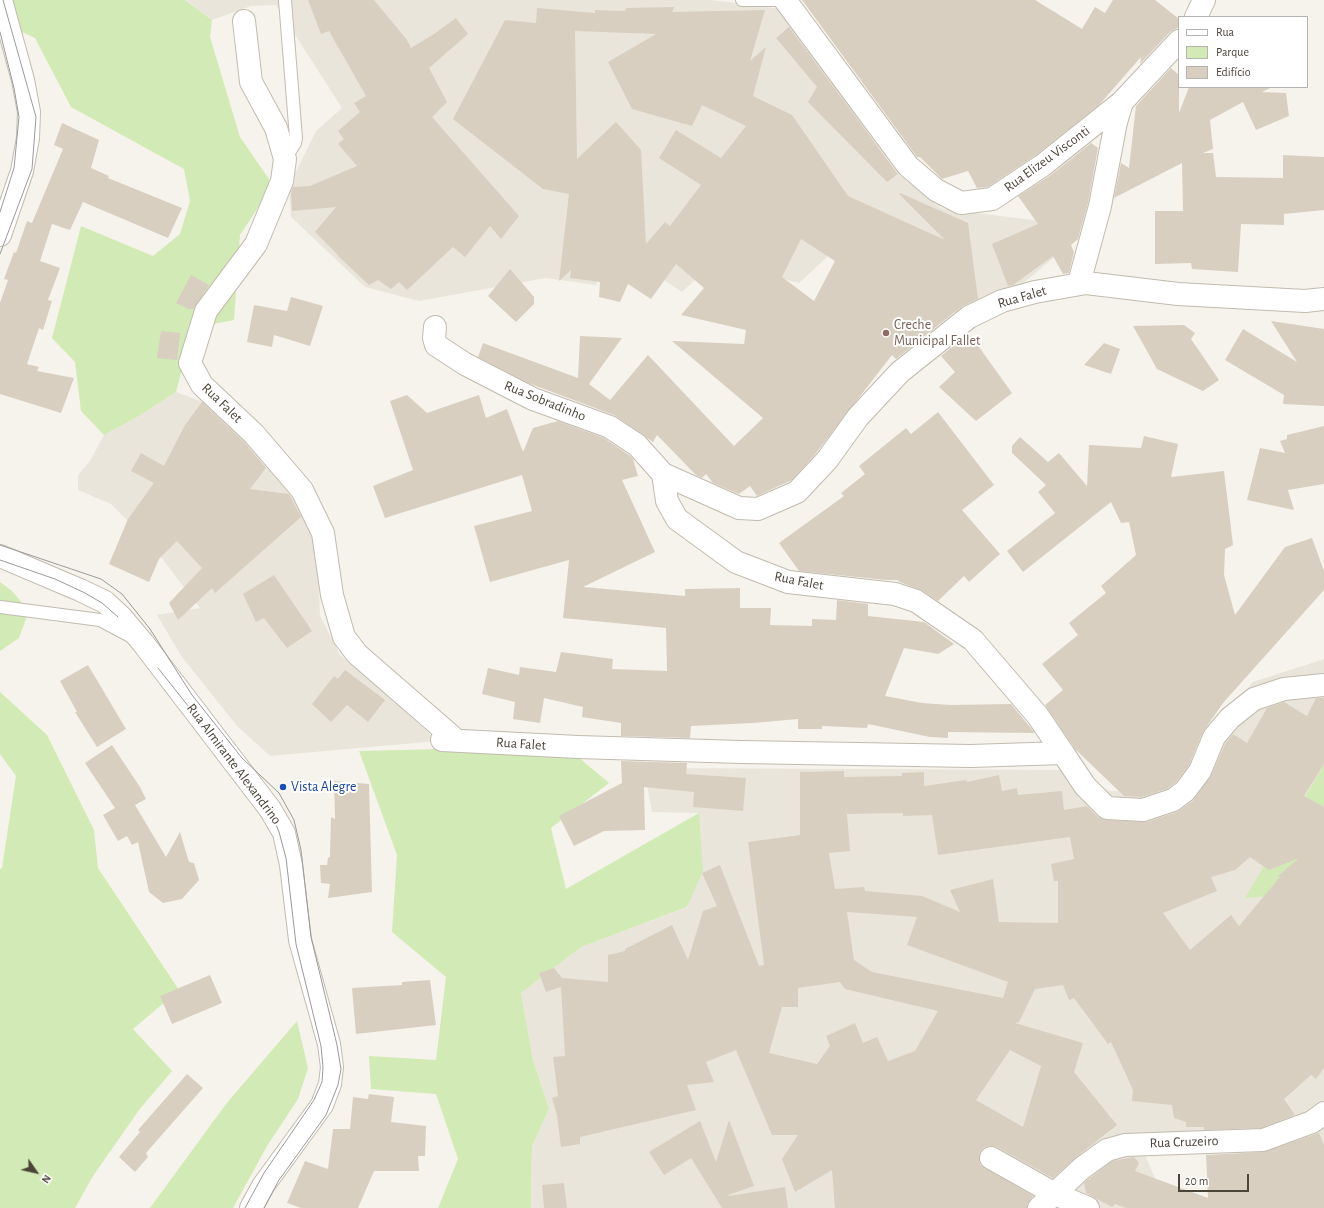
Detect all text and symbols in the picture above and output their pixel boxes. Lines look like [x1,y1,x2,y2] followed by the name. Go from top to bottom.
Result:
[1178,16,1308,88] legend
[1216,26,1234,38] text: Rua
[1216,46,1249,58] text: Parque
[1216,66,1251,78] text: Edifício
[1001,122,1093,196] street label: Rua Elizeu Visconti
[996,282,1048,312] street label: Rua Falet
[894,317,980,350] place label: Creche Municipal Fallet
[881,328,891,338] marker: Creche Municipal Fallet
[502,377,588,425] street label: Rua Sobradinho
[198,380,246,426] street label: Rua Falet
[773,568,825,594] street label: Rua Falet
[183,700,285,828] street label: Rua Almirante Alexandrino
[496,734,546,754] street label: Rua Falet
[291,779,356,795] place label: Vista Alegre
[278,782,288,792] marker: Vista Alegre
[1149,1132,1219,1152] street label: Rua Cruzeiro
[16,1152,56,1192] north arrow
[1180,1166,1251,1192] scale bar
[40,1173,53,1185] text: N
[1185,1175,1208,1187] text: 20 m

